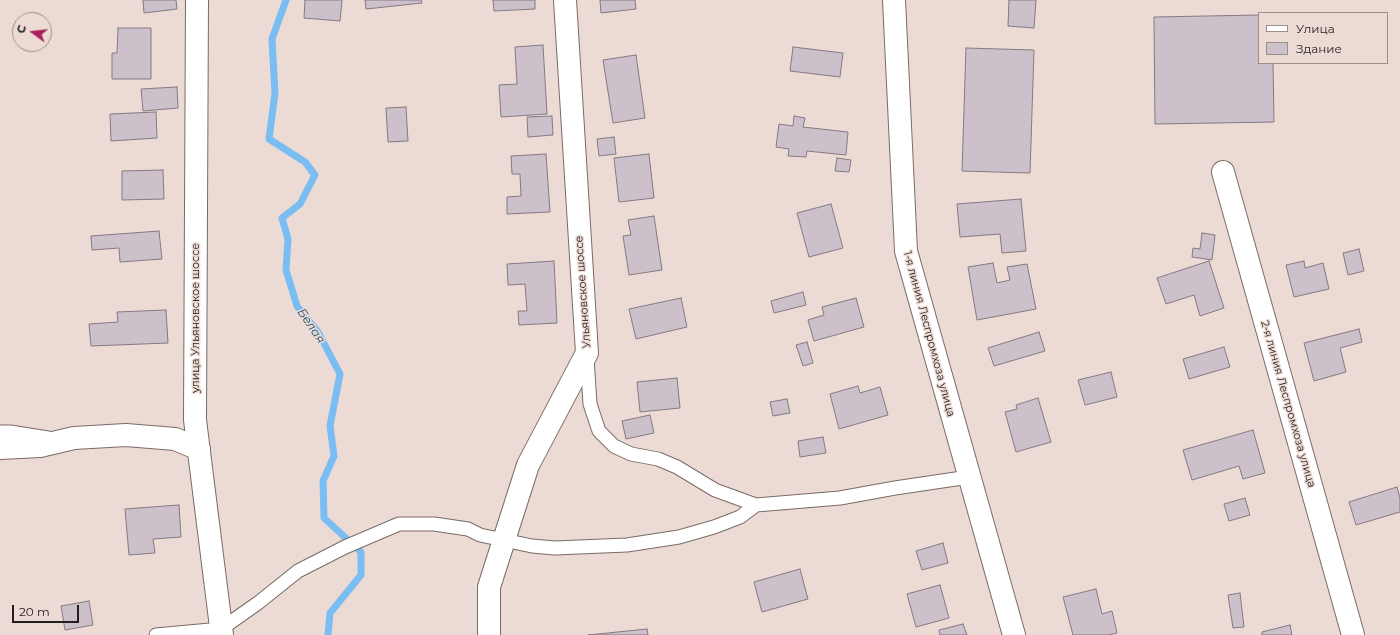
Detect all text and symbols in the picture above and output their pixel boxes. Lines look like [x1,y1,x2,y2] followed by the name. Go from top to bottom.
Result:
[12,12,52,52] north arrow
[1258,12,1388,64] legend
[1296,21,1335,36] text: Улица
[14,23,29,35] text: С
[1296,41,1342,56] text: Здание
[572,235,594,349] street label: Ульяновское шоссе
[189,243,203,393] street label: улица Ульяновское шоссе
[901,250,957,418] street label: 1-я линия Леспромхоза улица
[294,306,328,346] water label: Белая
[1258,319,1318,489] street label: 2-я линия Леспромхоза улица
[14,597,81,623] scale bar
[19,604,50,619] text: 20 m

